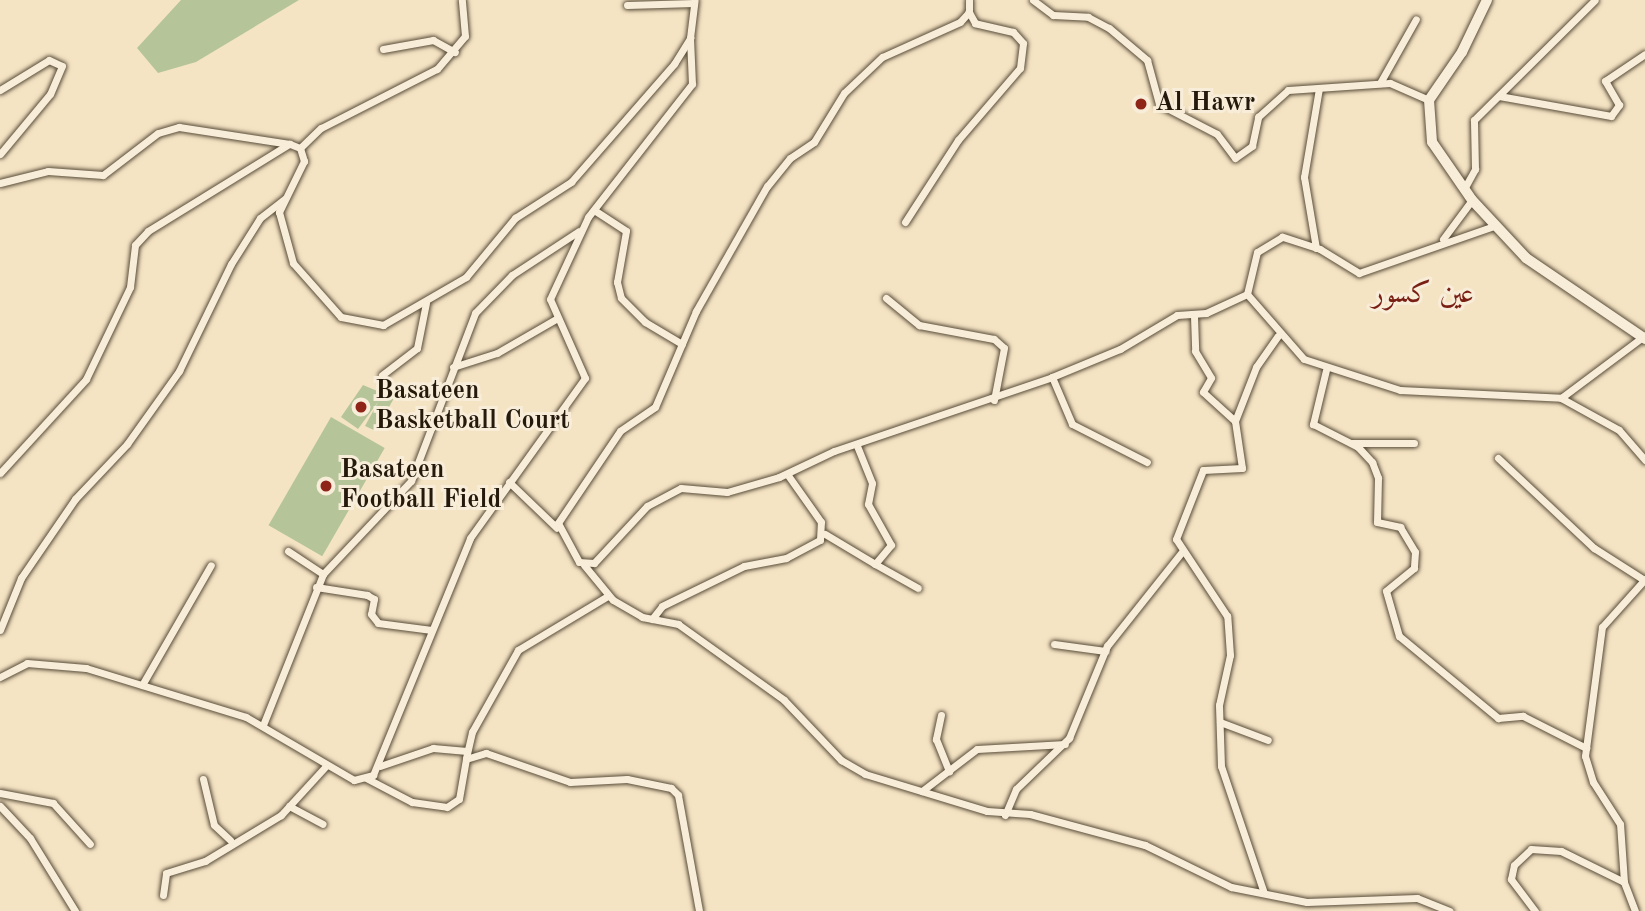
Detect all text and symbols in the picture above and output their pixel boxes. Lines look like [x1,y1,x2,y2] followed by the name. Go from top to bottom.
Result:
[1155,88,1255,120] place label: Al Hawr
[1133,96,1149,112] marker: Al Hawr
[1372,276,1474,312] district label: عين كسور
[375,376,570,438] place label: Basateen Basketball Court
[353,399,369,415] marker: Basateen Basketball Court
[340,455,502,516] place label: Basateen Football Field
[318,478,334,494] marker: Basateen Football Field

